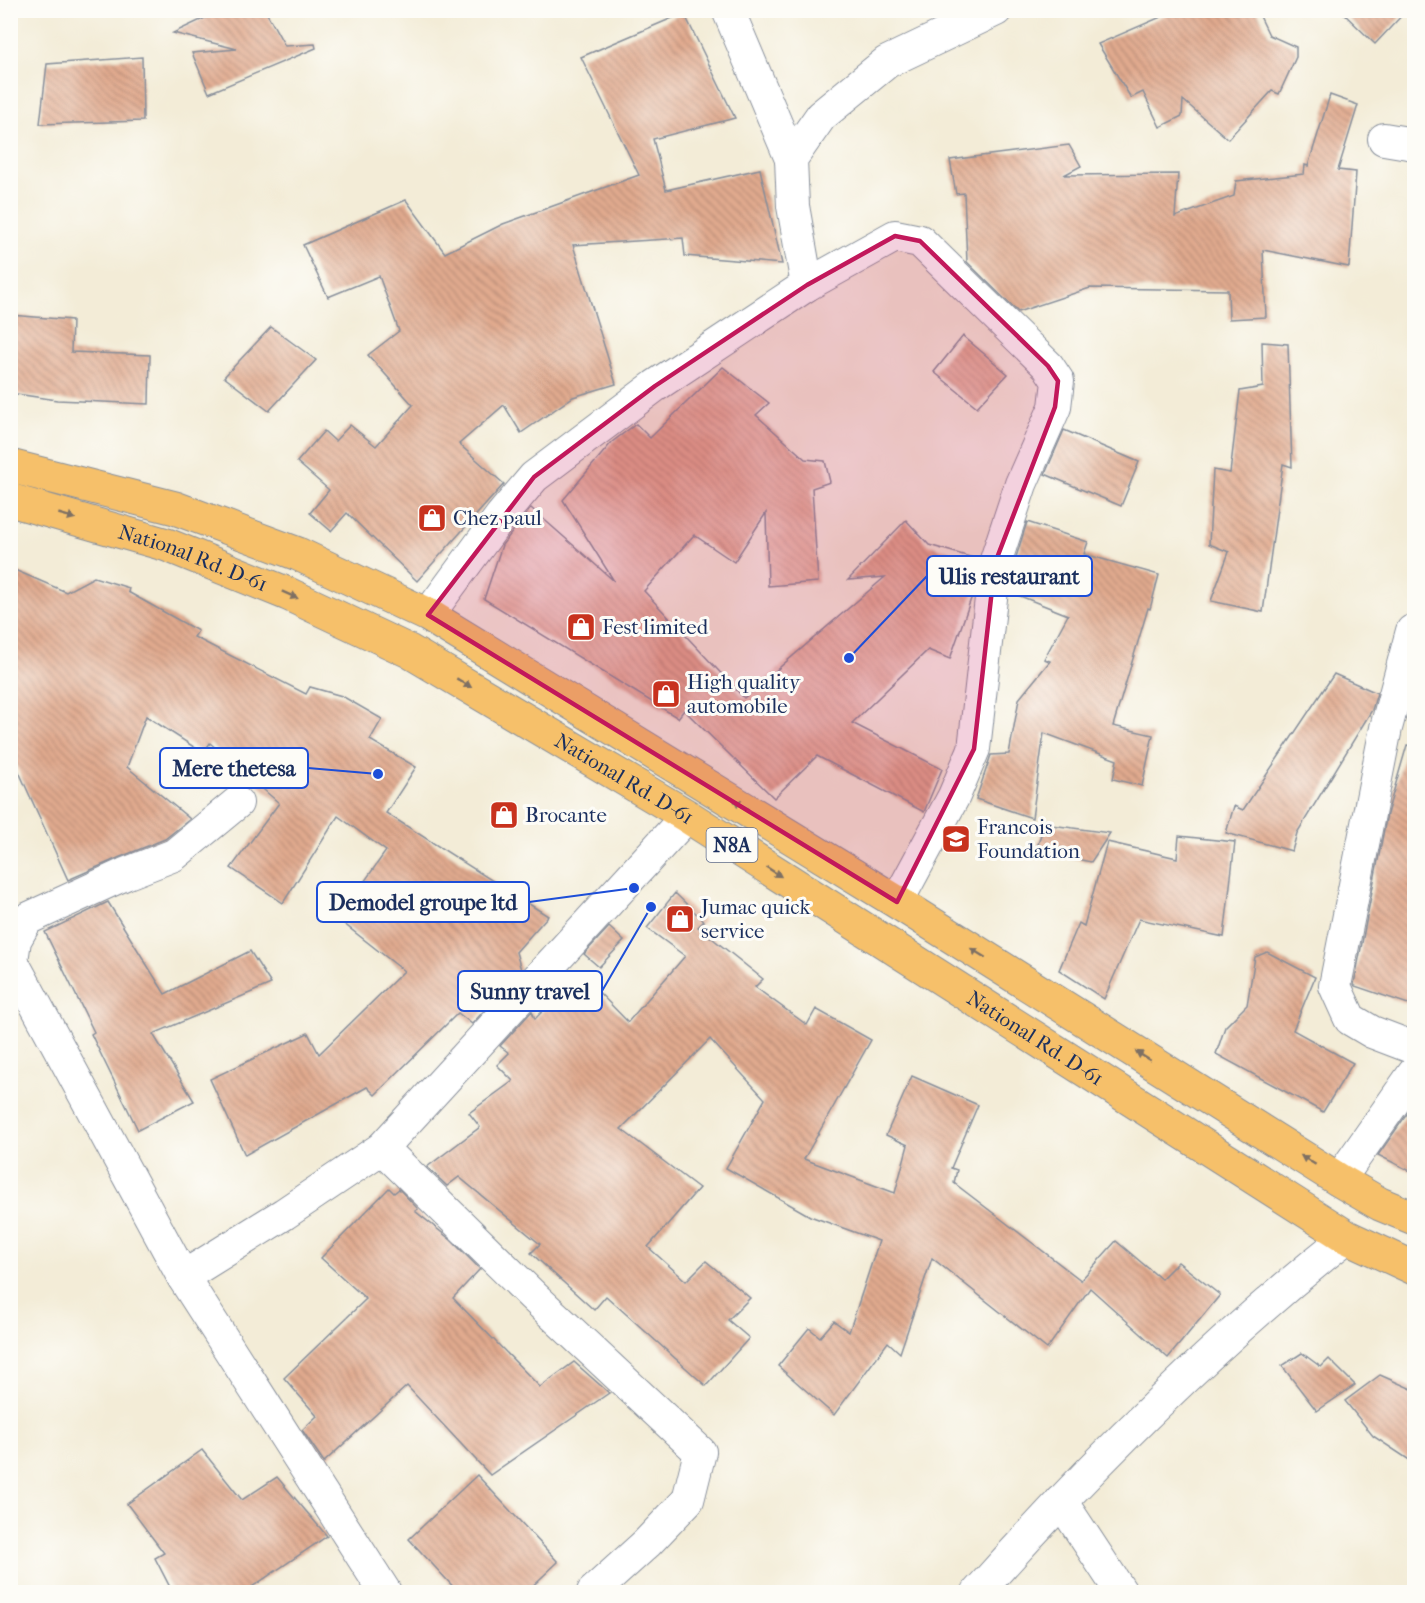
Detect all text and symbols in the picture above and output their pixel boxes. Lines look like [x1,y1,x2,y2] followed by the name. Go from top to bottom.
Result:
[416,502,448,534] shop icon: Chez paul
[453,506,542,530] place label: Chez paul
[58,511,76,521] one-way arrow
[116,520,271,596] street label: National Rd. D-61
[927,556,1092,596] callout: Ulis restaurant
[937,564,1081,590] text: Ulis restaurant
[281,591,299,600] one-way arrow
[565,611,597,643] shop icon: Fest limited
[602,615,709,639] place label: Fest limited
[687,670,801,718] place label: High quality automobile
[456,678,473,688] one-way arrow
[650,678,682,710] shop icon: High quality automobile
[551,728,698,829] street label: National Rd. D-61
[160,748,308,788] callout: Mere thetesa
[171,756,297,782] text: Mere thetesa
[488,799,520,831] shop icon: Brocante
[733,800,749,811] one-way arrow
[525,803,607,827] place label: Brocante
[977,815,1080,863] place label: Francois Foundation
[940,823,972,855] school or university icon: Francois Foundation
[706,828,758,862] road number: N8A
[766,866,782,877] one-way arrow
[317,882,529,922] callout: Demodel groupe ltd
[329,890,518,916] text: Demodel groupe ltd
[699,895,810,943] place label: Jumac quick service
[664,903,696,935] shop icon: Jumac quick service
[970,947,986,958] one-way arrow
[458,971,602,1011] callout: Sunny travel
[470,979,591,1005] text: Sunny travel
[962,986,1108,1091] street label: National Rd. D-61
[1135,1051,1151,1062] one-way arrow
[1300,1155,1316,1166] one-way arrow

